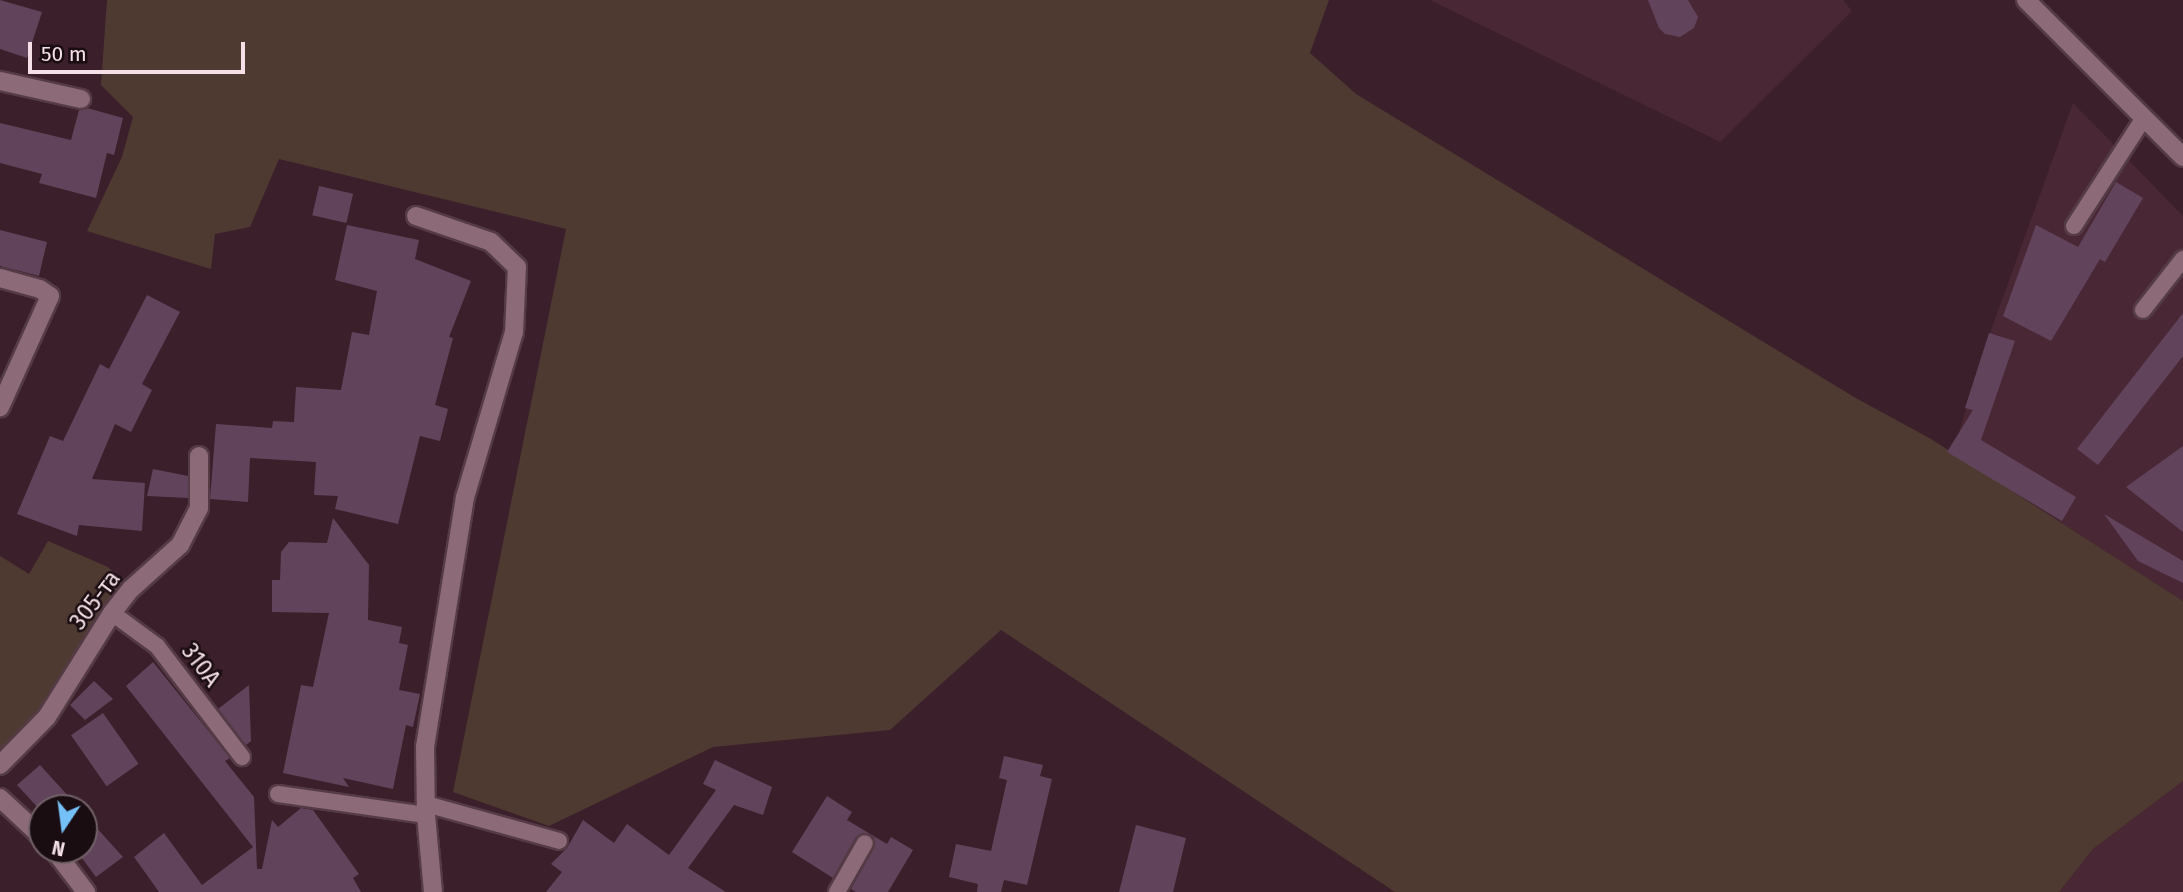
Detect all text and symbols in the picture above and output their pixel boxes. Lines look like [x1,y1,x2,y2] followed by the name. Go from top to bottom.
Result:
[32,28,248,72] scale bar
[41,41,87,67] text: 50 m
[64,565,126,635] street label: 305-та
[176,638,226,692] street label: 310А
[28,794,98,864] north arrow
[50,835,67,861] text: N

